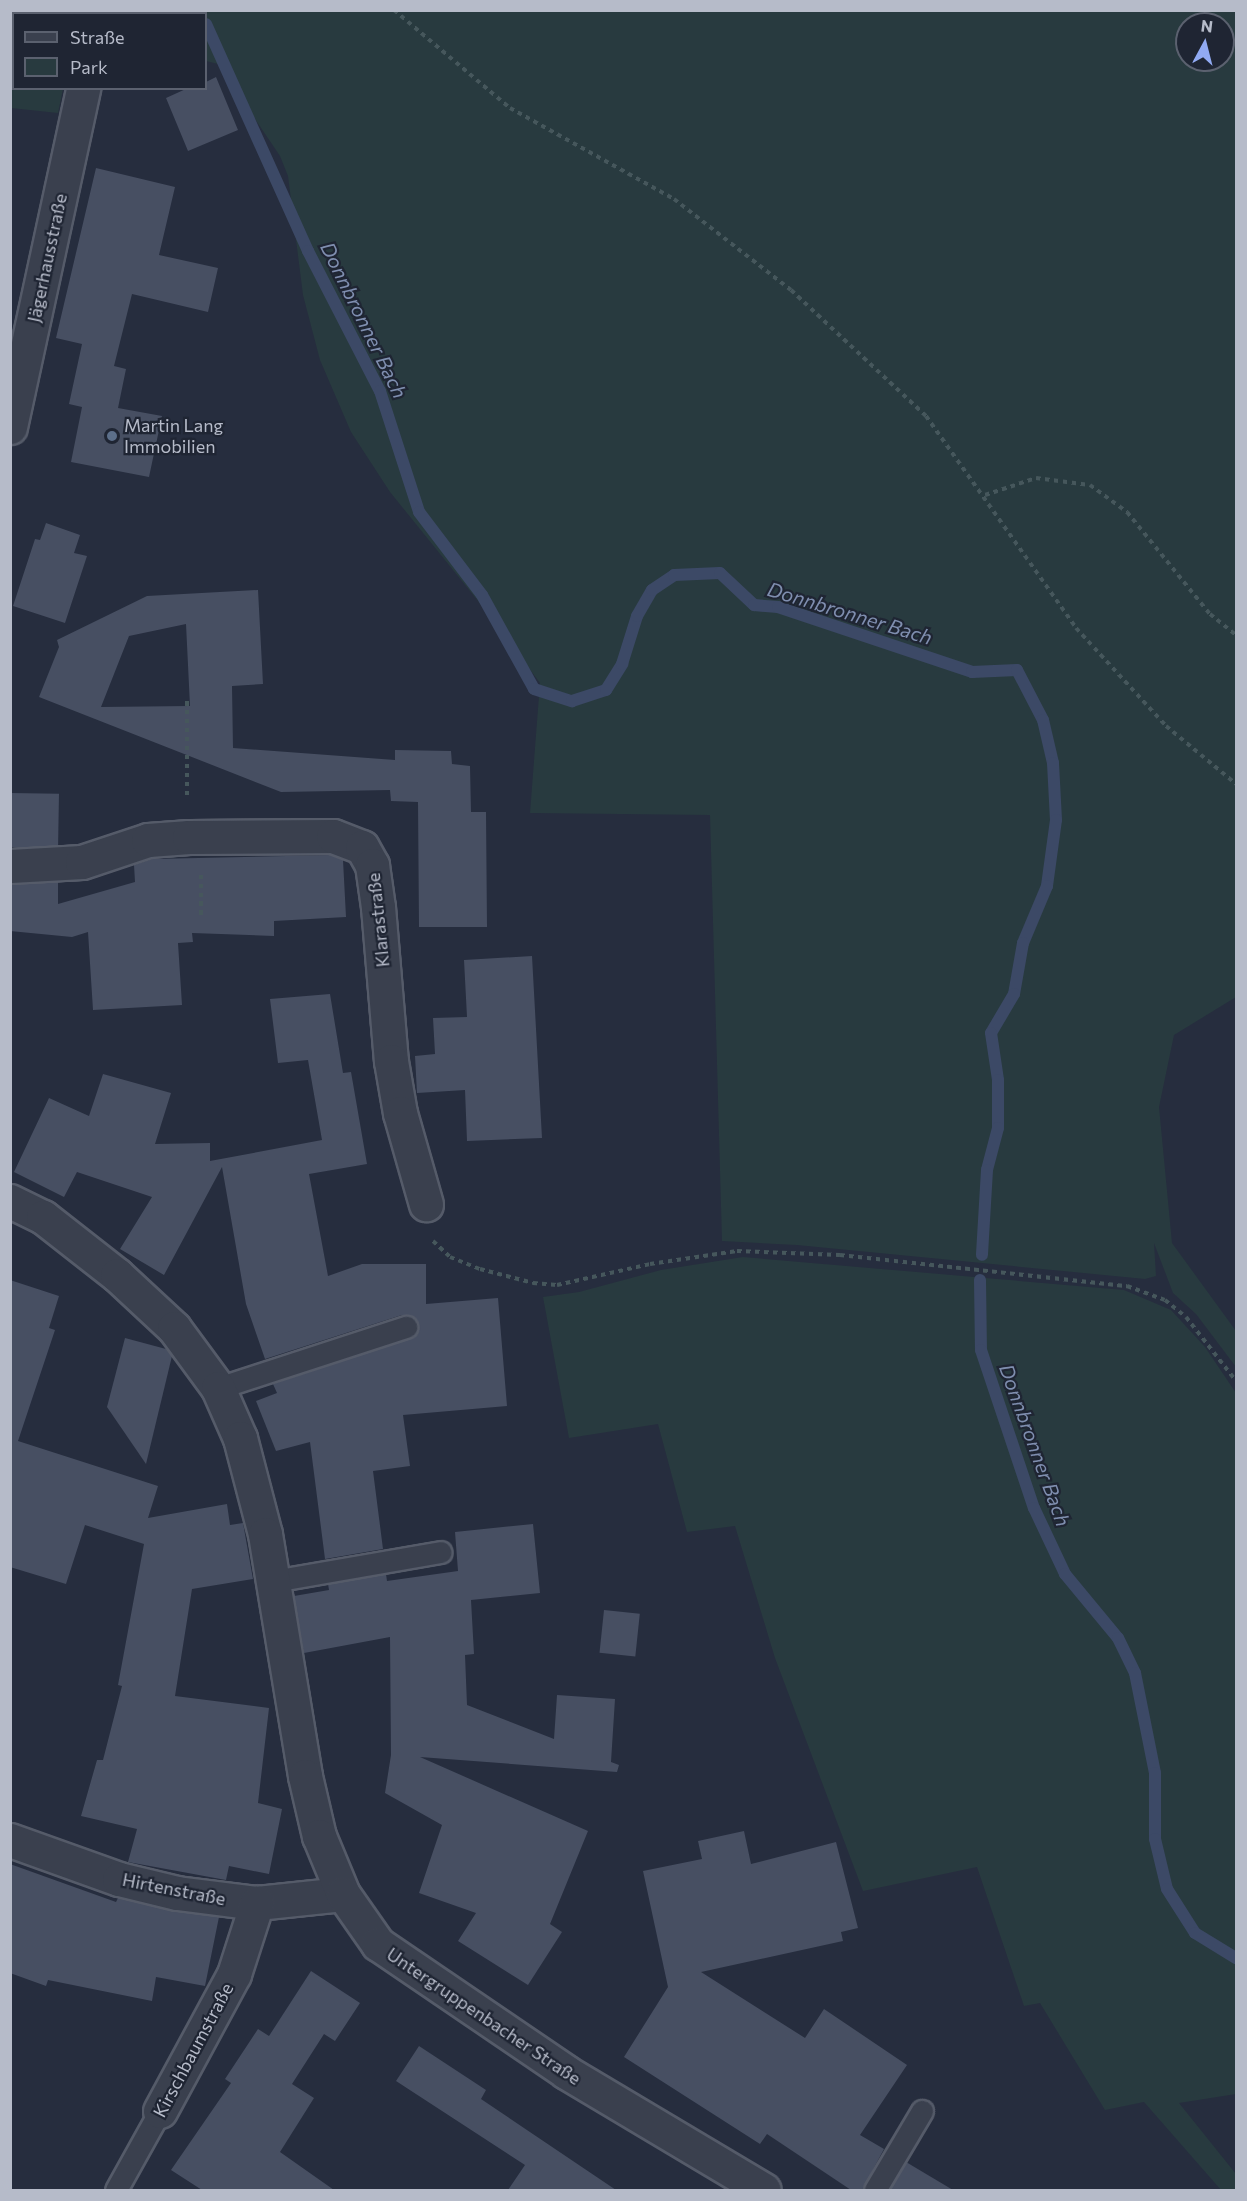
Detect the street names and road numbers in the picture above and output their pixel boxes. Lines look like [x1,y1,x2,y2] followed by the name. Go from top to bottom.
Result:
[23,192,71,324] street label: Jägerhausstraße
[362,872,394,968] street label: Klarastraße
[121,1868,227,1910] street label: Hirtenstraße
[383,1943,585,2089] street label: Untergruppenbacher Straße
[148,1979,238,2121] street label: Kirschbaumstraße

